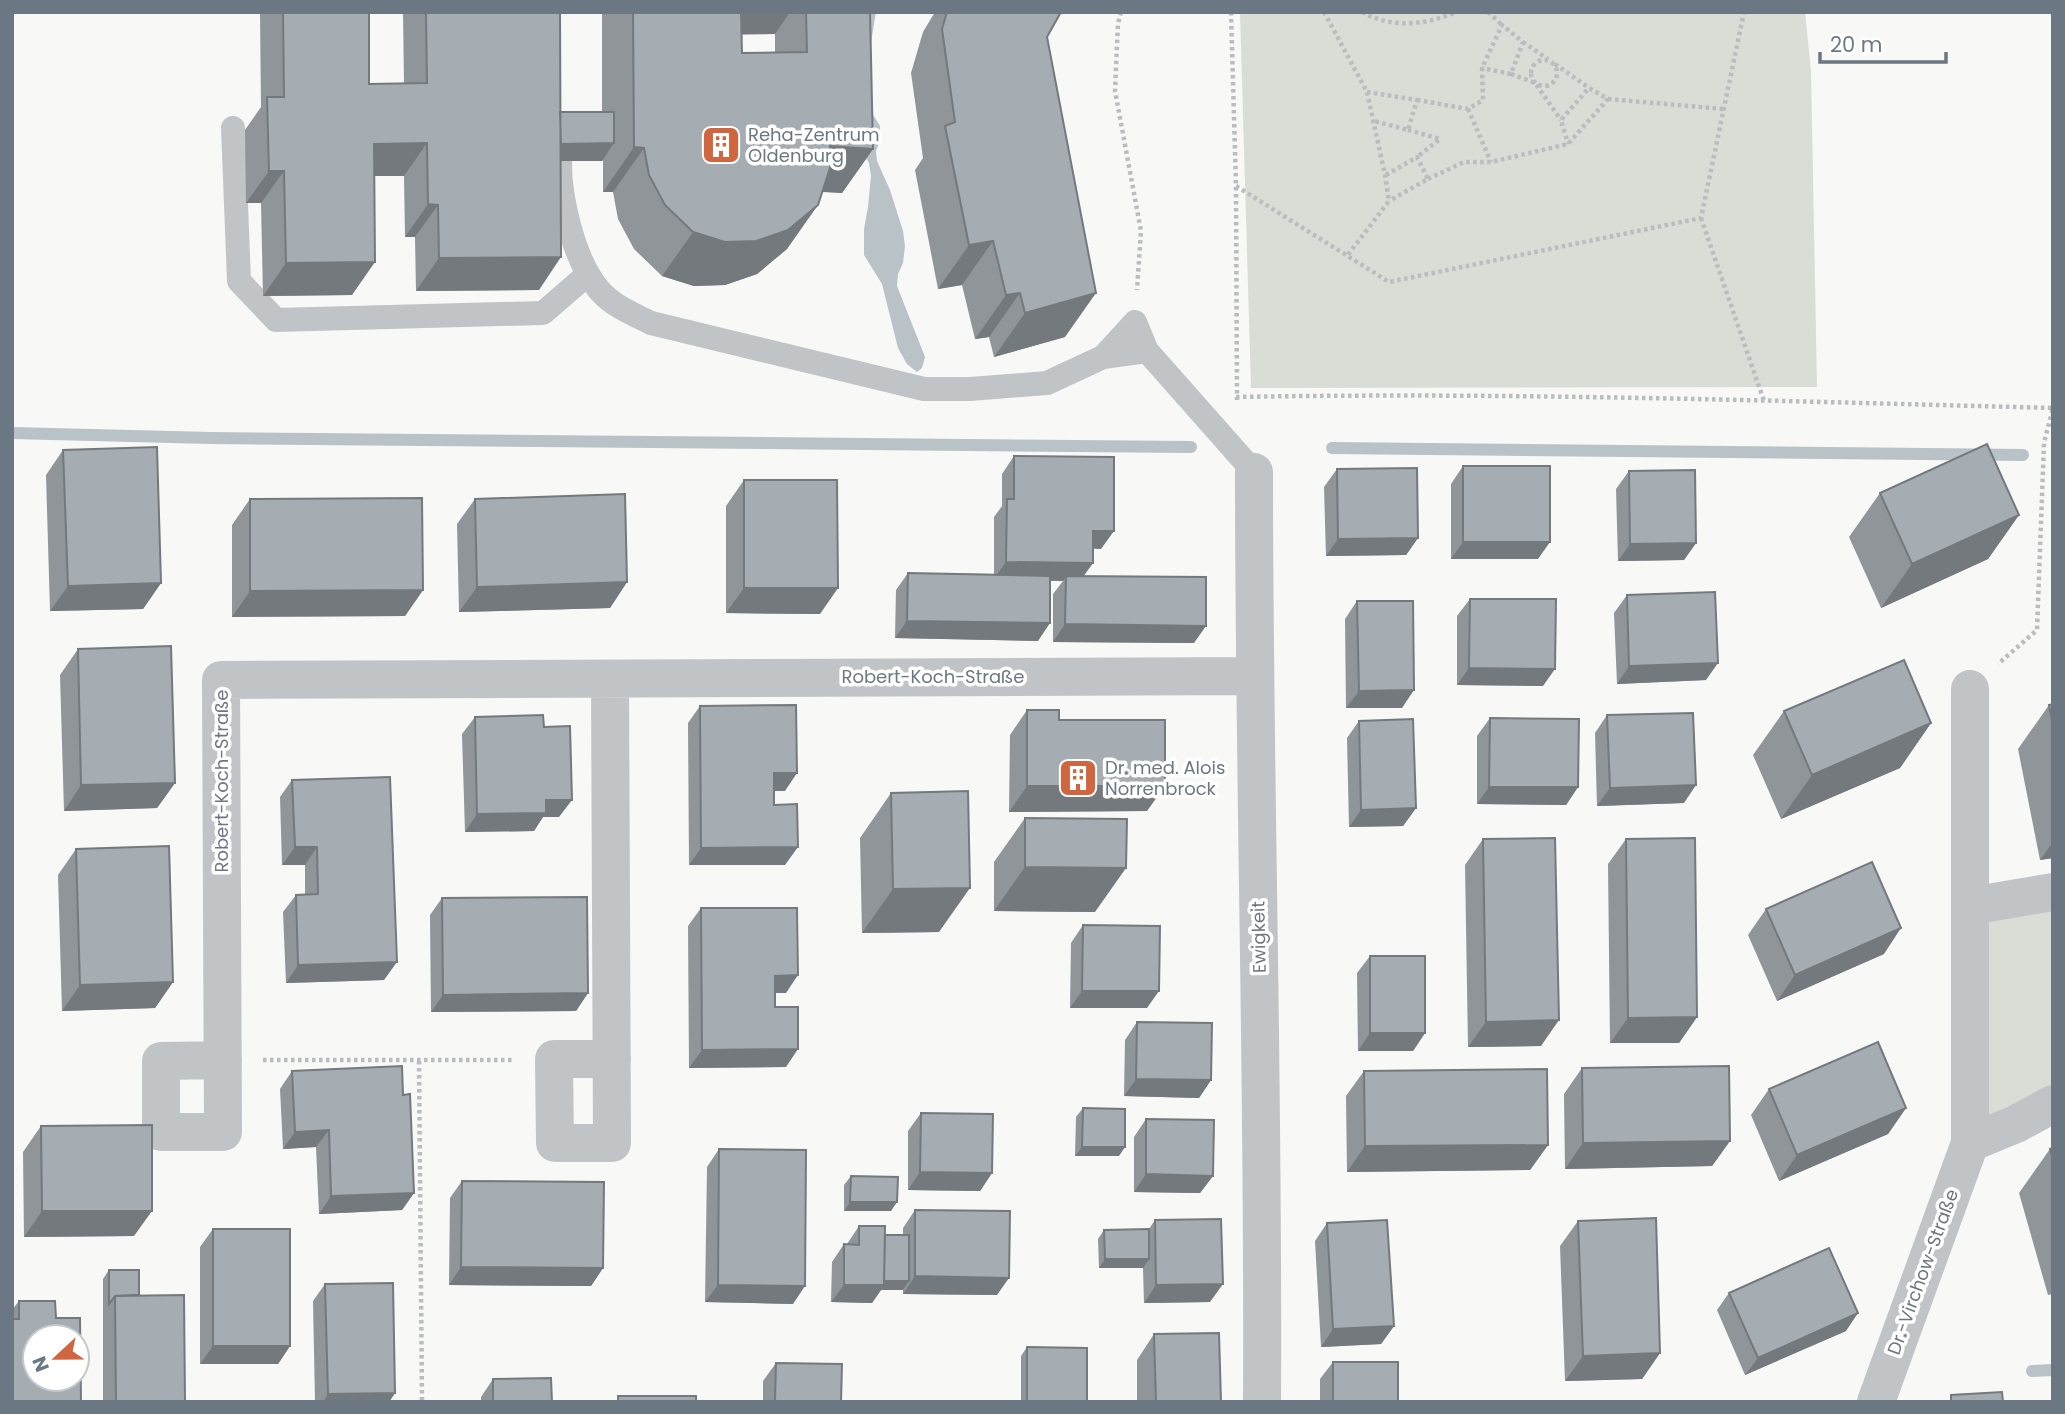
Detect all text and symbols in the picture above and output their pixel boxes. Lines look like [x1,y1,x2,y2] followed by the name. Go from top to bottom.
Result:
[1820,21,1946,65] scale bar
[1830,30,1883,59] text: 20 m
[748,122,879,168] place label: Reha-Zentrum Oldenburg
[700,124,742,166] building icon: Reha-Zentrum Oldenburg
[841,664,1025,689] street label: Robert-Koch-Straße
[209,689,234,873] street label: Robert-Koch-Straße
[1105,755,1225,801] place label: Dr. med. Alois Norrenbrock
[1057,757,1099,799] building icon: Dr. med. Alois Norrenbrock
[1245,901,1272,973] street label: Ewigkeit
[1881,1186,1964,1358] street label: Dr.-Virchow-Straße
[21,1323,91,1393] north arrow
[26,1352,56,1376] text: N

